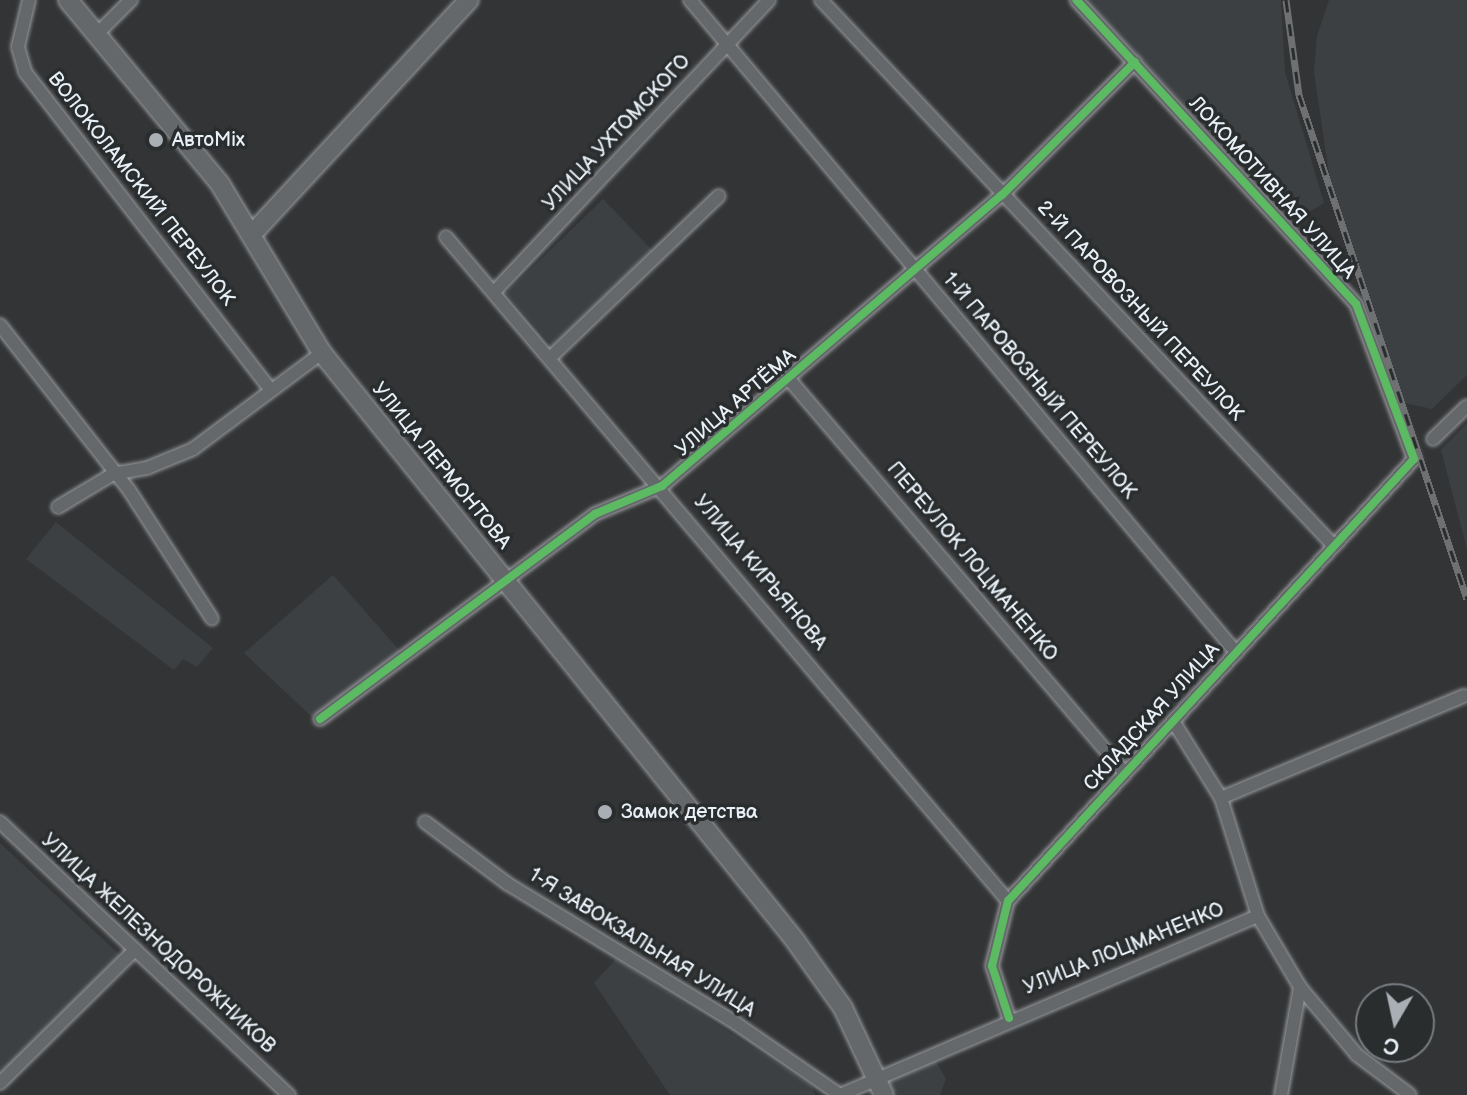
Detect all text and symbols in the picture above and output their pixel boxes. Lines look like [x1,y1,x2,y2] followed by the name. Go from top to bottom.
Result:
[538,50,696,216] street label: УЛИЦА УХТОМСКОГО
[42,67,240,311] street label: ВОЛОКОЛАМСКИЙ ПЕРЕУЛОК
[1184,92,1360,284] street label: ЛОКОМОТИВНАЯ УЛИЦА
[172,128,245,152] place label: АвтоMix
[147,131,165,149] marker: АвтоMix
[1032,196,1248,426] street label: 2-Й ПАРОВОЗНЫЙ ПЕРЕУЛОК
[937,268,1141,504] street label: 1-Й ПАРОВОЗНЫЙ ПЕРЕУЛОК
[671,344,801,462] street label: УЛИЦА АРТЁМА
[366,378,516,554] street label: УЛИЦА ЛЕРМОНТОВА
[882,457,1062,667] street label: ПЕРЕУЛОК ЛОЦМАНЕНКО
[688,491,832,655] street label: УЛИЦА КИРЬЯНОВА
[1079,638,1225,796] street label: СКЛАДСКАЯ УЛИЦА
[621,800,758,824] place label: Замок детства
[596,803,614,821] marker: Замок детства
[36,829,280,1059] street label: УЛИЦА ЖЕЛЕЗНОДОРОЖНИКОВ
[524,863,760,1023] street label: 1-Я ЗАВОКЗАЛЬНАЯ УЛИЦА
[1020,898,1228,1000] street label: УЛИЦА ЛОЦМАНЕНКО
[1355,983,1435,1063] north arrow
[1382,1031,1401,1060] text: С

